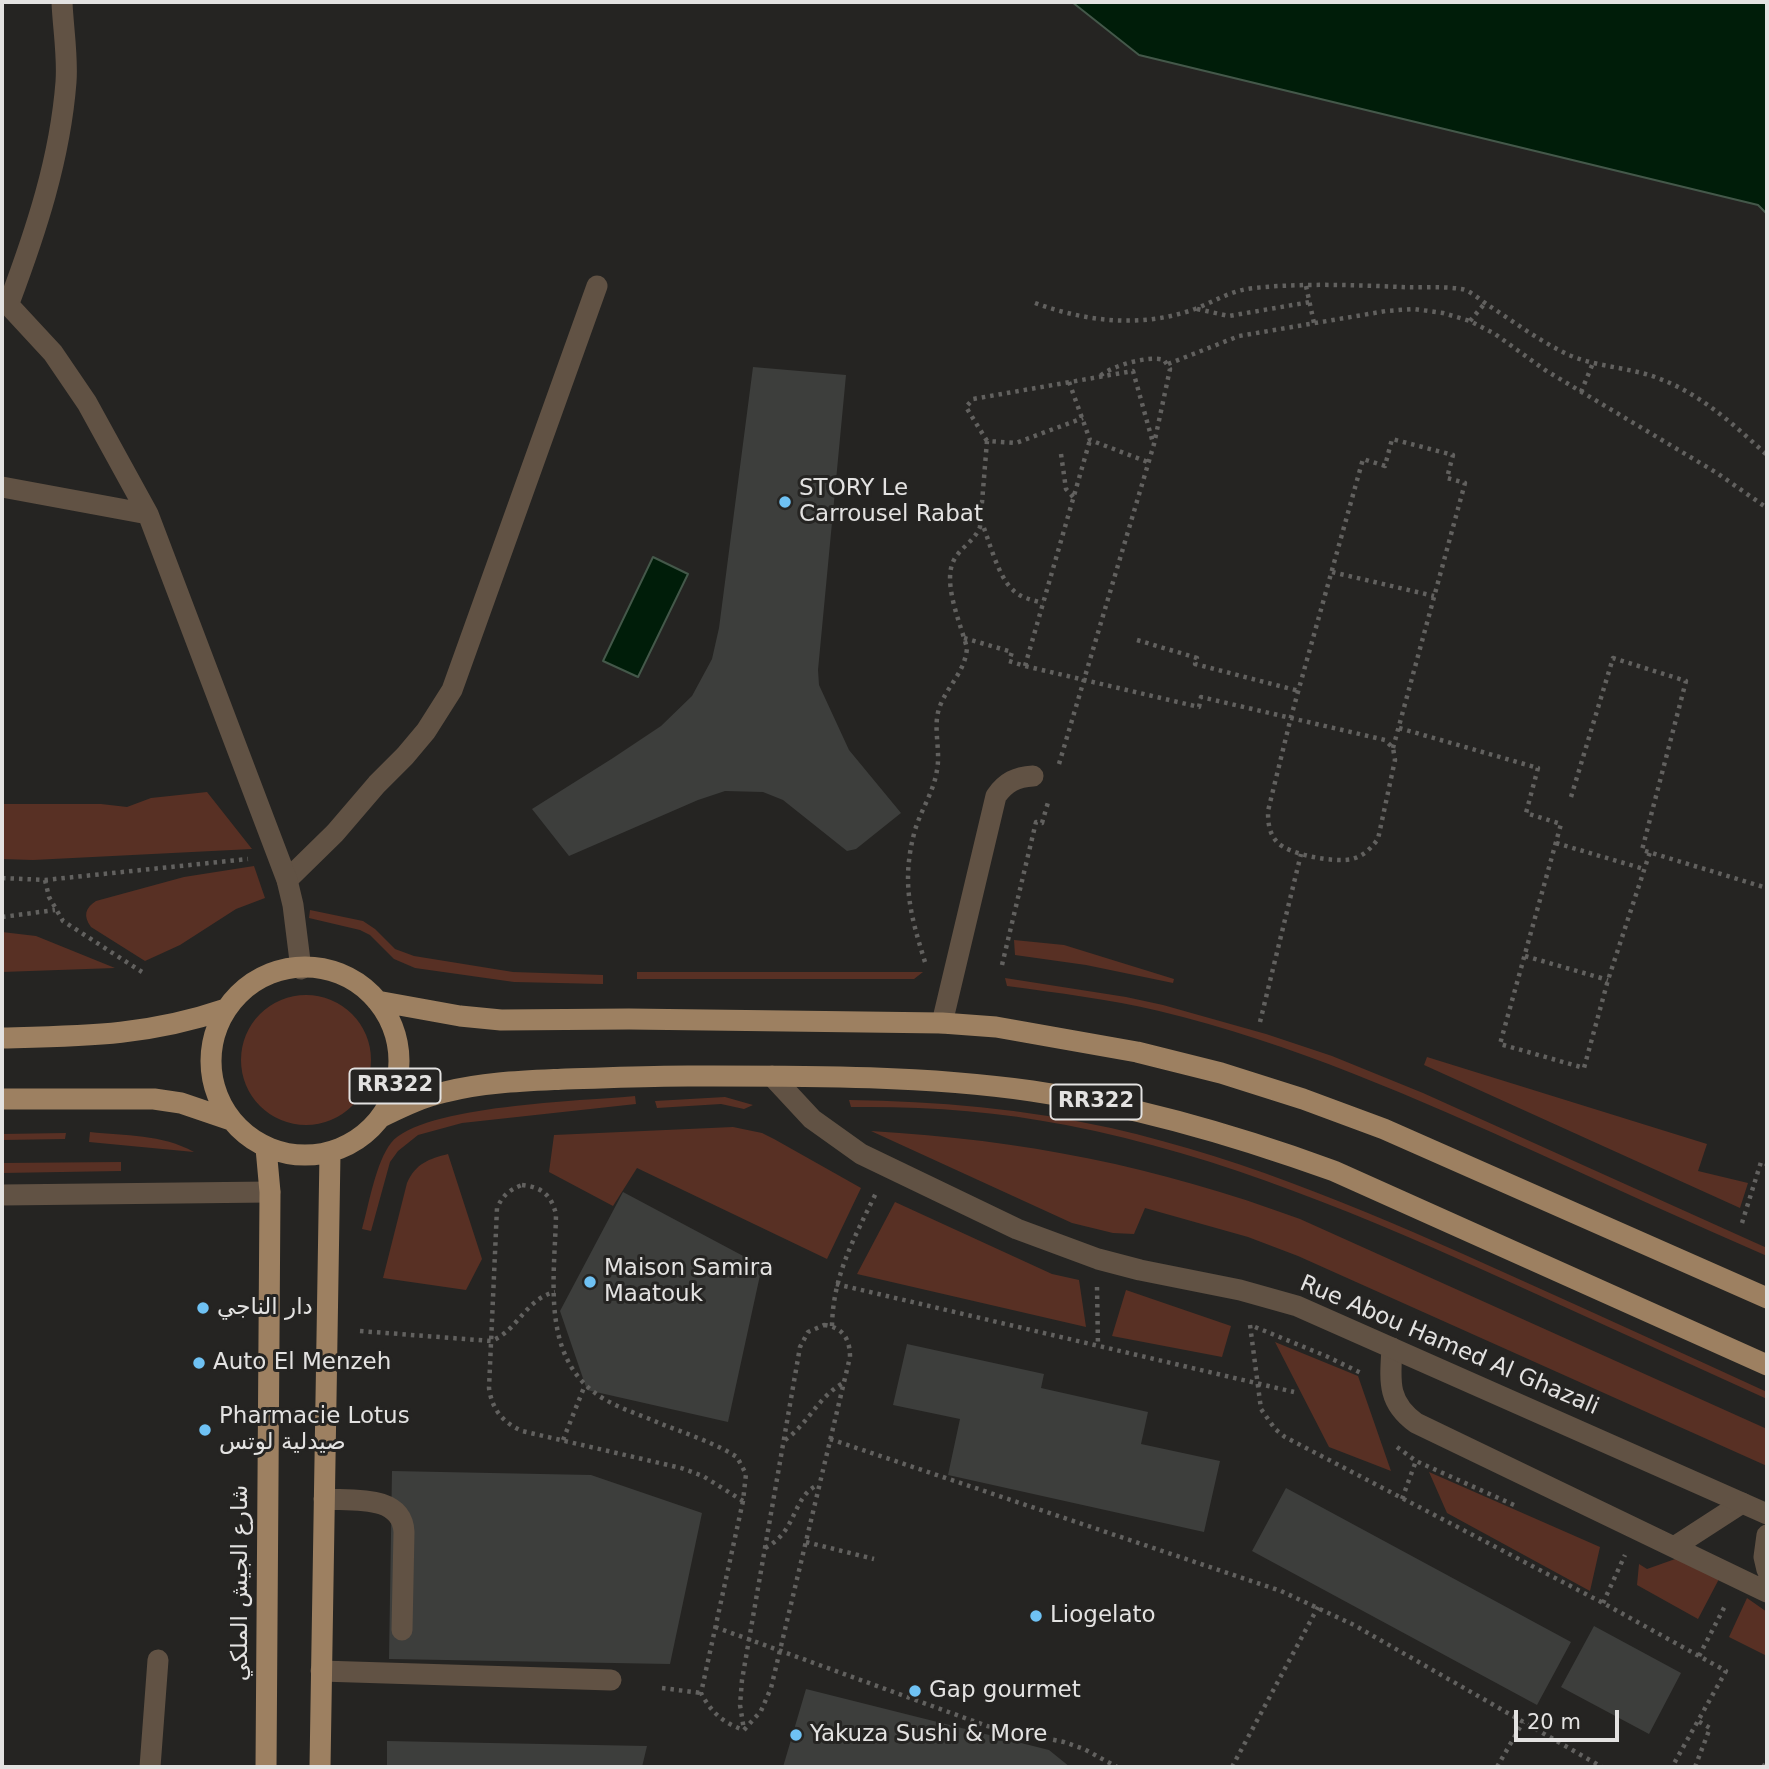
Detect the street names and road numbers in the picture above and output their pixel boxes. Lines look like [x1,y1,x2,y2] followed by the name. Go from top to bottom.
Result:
[350,1068,440,1104] road number: RR322
[1050,1084,1142,1120] road number: RR322
[1295,1270,1603,1422] street label: Rue Abou Hamed Al Ghazali
[227,1485,255,1681] street label: شارع الجيش الملكي

